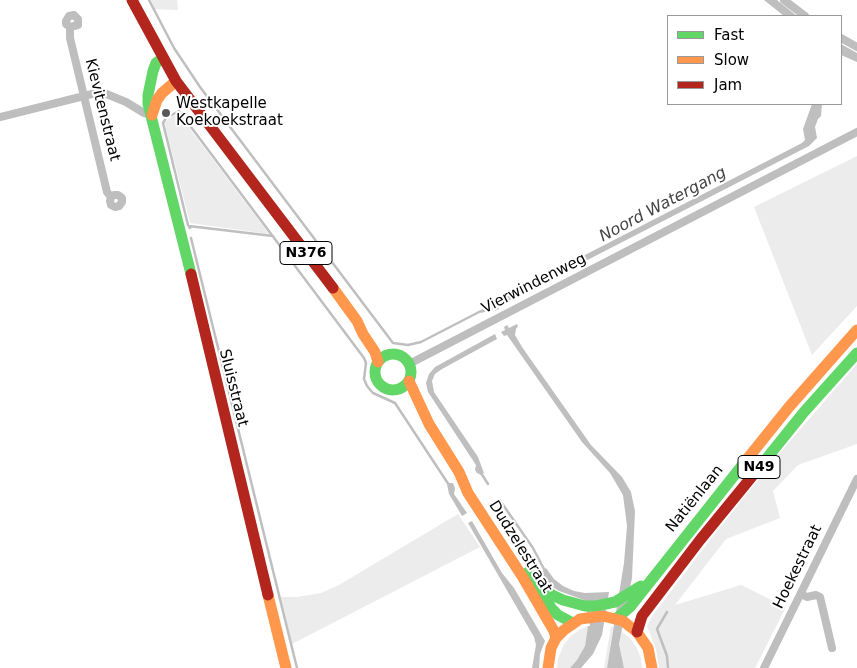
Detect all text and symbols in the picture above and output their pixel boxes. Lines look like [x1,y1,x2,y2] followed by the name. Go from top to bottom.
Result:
[667,15,842,105] legend
[714,26,744,44] text: Fast
[714,51,749,69] text: Slow
[81,57,123,163] street label: Kievitenstraat
[714,76,742,94] text: Jam
[176,95,283,130] place label: Westkapelle Koekoekstraat
[160,107,172,119] marker: Westkapelle Koekoekstraat
[596,163,730,247] water label: Noord Watergang
[280,242,332,264] road number: N376
[479,250,589,318] street label: Vierwindenweg
[215,347,251,429] street label: Sluisstraat
[738,456,780,478] road number: N49
[662,462,728,536] street label: Natiënlaan
[484,498,556,596] street label: Dudzelestraat
[770,522,826,612] street label: Hoekestraat

